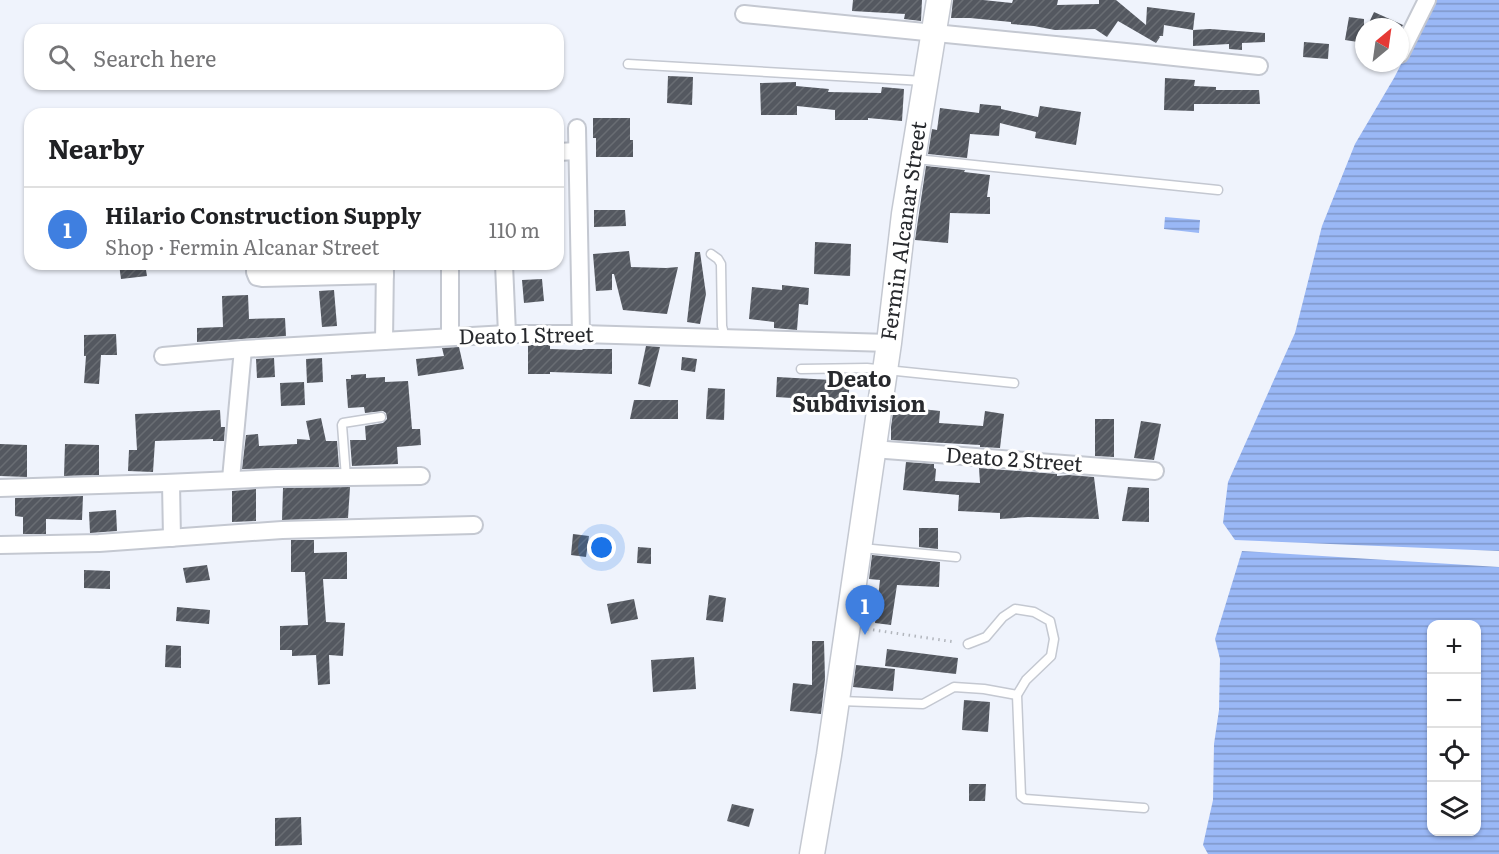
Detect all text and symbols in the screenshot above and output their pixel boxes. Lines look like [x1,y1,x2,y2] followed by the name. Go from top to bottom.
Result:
[1355,18,1409,72] north arrow
[24,24,564,90] search box
[45,41,78,74] icon: search
[93,41,216,74] text: Search here
[871,118,932,342] street label: Fermin Alcanar Street
[48,128,144,167] text: Nearby
[105,198,421,231] text: Hilario Construction Supply
[63,214,72,244] text: 1
[489,214,540,244] text: 110 m
[105,231,379,261] text: Shop · Fermin Alcanar Street
[458,317,594,350] street label: Deato 1 Street
[792,361,926,419] district label: Deato Subdivision
[945,437,1084,478] street label: Deato 2 Street
[587,533,616,562] your location
[846,586,884,635] pin: 1
[1427,620,1481,836] map controls
[1427,620,1481,674] button: +
[1427,674,1481,728] button: −
[1427,728,1481,782] button: locate
[1427,782,1481,836] button: layers

